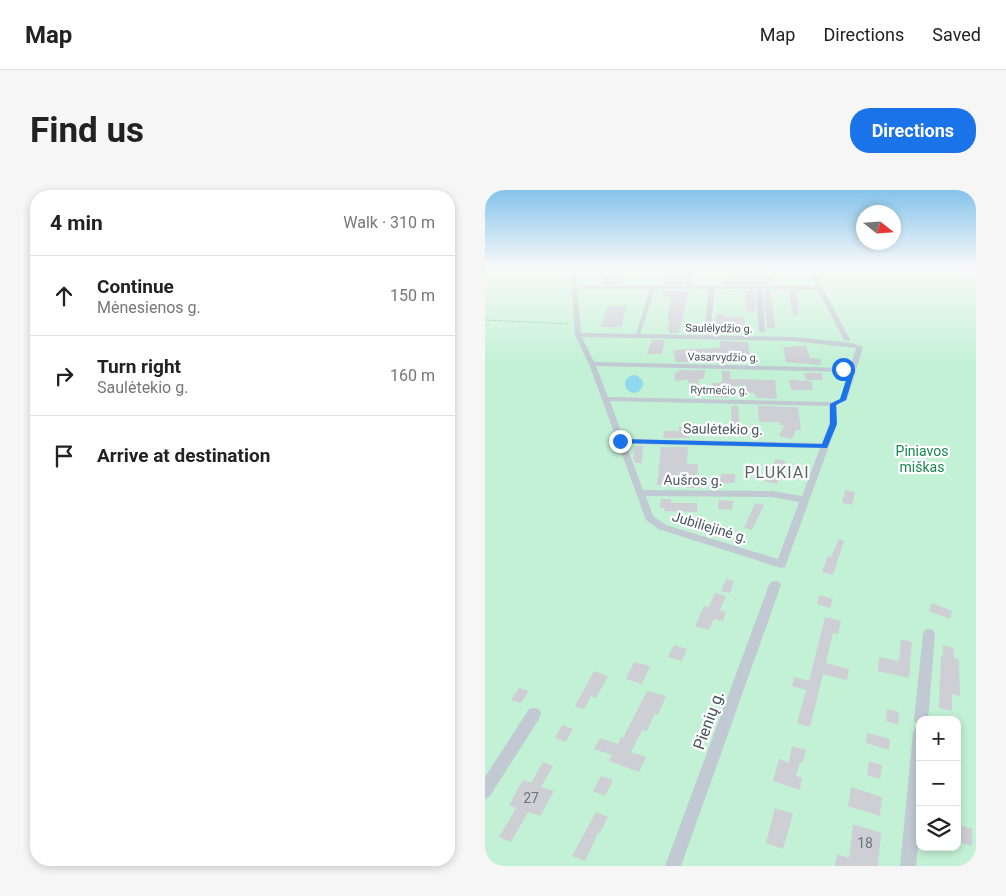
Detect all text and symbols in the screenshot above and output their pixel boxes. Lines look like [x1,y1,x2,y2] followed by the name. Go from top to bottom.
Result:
[25,21,72,49] text: Map
[760,24,795,45] text: Map
[823,24,904,45] text: Directions
[932,24,981,45] text: Saved
[850,108,976,153] button: Directions
[30,110,144,151] text: Find us
[856,205,901,250] north arrow
[50,211,103,235] text: 4 min
[343,213,435,232] text: Walk · 310 m
[97,275,174,298] text: Continue
[50,282,78,310] icon: ahead
[390,286,435,305] text: 150 m
[97,298,201,317] text: Mėnesienos g.
[685,321,753,336] street label: Saulėlydžio g.
[687,350,759,365] street label: Vasarvydžio g.
[97,355,181,378] text: Turn right
[832,358,855,381] route start
[50,362,78,390] icon: right
[390,366,435,385] text: 160 m
[97,378,188,397] text: Saulėtekio g.
[690,383,748,398] street label: Rytmečio g.
[683,420,763,438] street label: Saulėtekio g.
[609,430,632,453] route end
[50,442,78,470] icon: arrive
[896,443,948,475] park label: Piniavos miškas
[97,444,270,467] text: Arrive at destination
[745,463,809,482] district label: PLUKIAI
[663,471,723,489] street label: Aušros g.
[670,508,750,546] street label: Jubiliejinė g.
[689,688,728,752] street label: Pienių g.
[916,716,961,851] map controls
[916,716,961,761] button: +
[916,761,961,806] button: −
[523,790,539,806] house number: 27
[916,806,961,851] button: layers
[857,835,873,851] house number: 18

